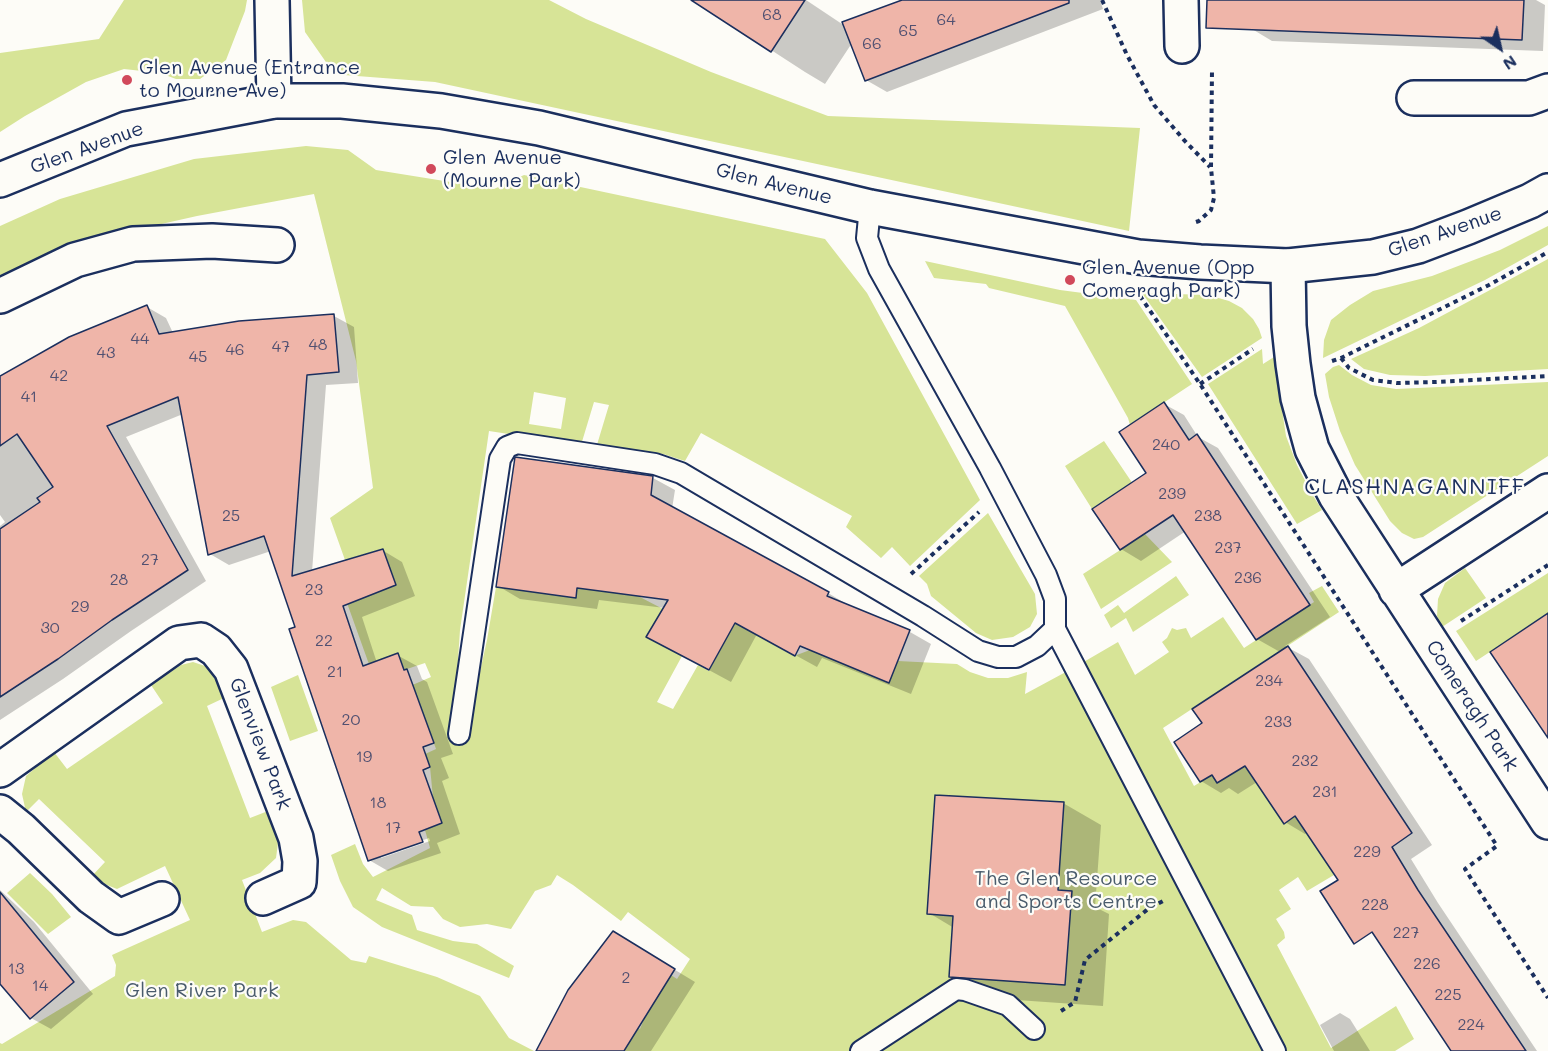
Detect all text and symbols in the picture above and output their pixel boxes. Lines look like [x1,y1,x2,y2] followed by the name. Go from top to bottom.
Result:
[762,5,782,25] house number: 68
[936,10,956,30] house number: 64
[1470,18,1530,78] north arrow
[899,21,917,41] house number: 65
[862,34,882,54] house number: 66
[1499,51,1521,75] text: N
[139,56,360,103] place label: Glen Avenue (Entrance to Mourne Ave)
[120,73,134,87] marker: Glen Avenue (Entrance to Mourne Ave)
[27,116,147,180] street label: Glen Avenue
[443,146,581,193] place label: Glen Avenue (Mourne Park)
[713,158,835,210] street label: Glen Avenue
[424,162,438,176] marker: Glen Avenue (Mourne Park)
[1385,201,1505,263] street label: Glen Avenue
[1082,256,1255,303] place label: Glen Avenue (Opp Comeragh Park)
[1063,273,1077,287] marker: Glen Avenue (Opp Comeragh Park)
[131,329,149,349] house number: 44
[308,335,328,355] house number: 48
[272,337,290,357] house number: 47
[225,340,245,360] house number: 46
[97,343,115,363] house number: 43
[189,347,207,367] house number: 45
[50,366,68,386] house number: 42
[21,387,37,407] house number: 41
[1152,435,1180,455] house number: 240
[1304,474,1526,500] district label: CLASHNAGANNIFF
[1158,484,1186,504] house number: 239
[222,506,240,526] house number: 25
[1194,506,1222,526] house number: 238
[1214,538,1242,558] house number: 237
[141,550,159,570] house number: 27
[1234,568,1262,588] house number: 236
[110,570,128,590] house number: 28
[305,580,323,600] house number: 23
[71,597,89,617] house number: 29
[40,618,60,638] house number: 30
[315,631,333,651] house number: 22
[1421,636,1523,776] street label: Comeragh Park
[327,662,343,682] house number: 21
[1255,671,1283,691] house number: 234
[224,675,296,813] street label: Glenview Park
[342,710,360,730] house number: 20
[1264,712,1292,732] house number: 233
[356,747,372,767] house number: 19
[1291,751,1319,771] house number: 232
[1312,782,1338,802] house number: 231
[370,793,386,813] house number: 18
[385,818,401,838] house number: 17
[1353,842,1381,862] house number: 229
[975,867,1157,914] park label: The Glen Resource and Sports Centre
[1361,895,1389,915] house number: 228
[1393,923,1419,943] house number: 227
[1413,954,1441,974] house number: 226
[8,959,24,979] house number: 13
[622,968,630,988] house number: 2
[32,976,48,996] house number: 14
[125,979,279,1003] park label: Glen River Park
[1434,985,1462,1005] house number: 225
[1457,1015,1485,1035] house number: 224

